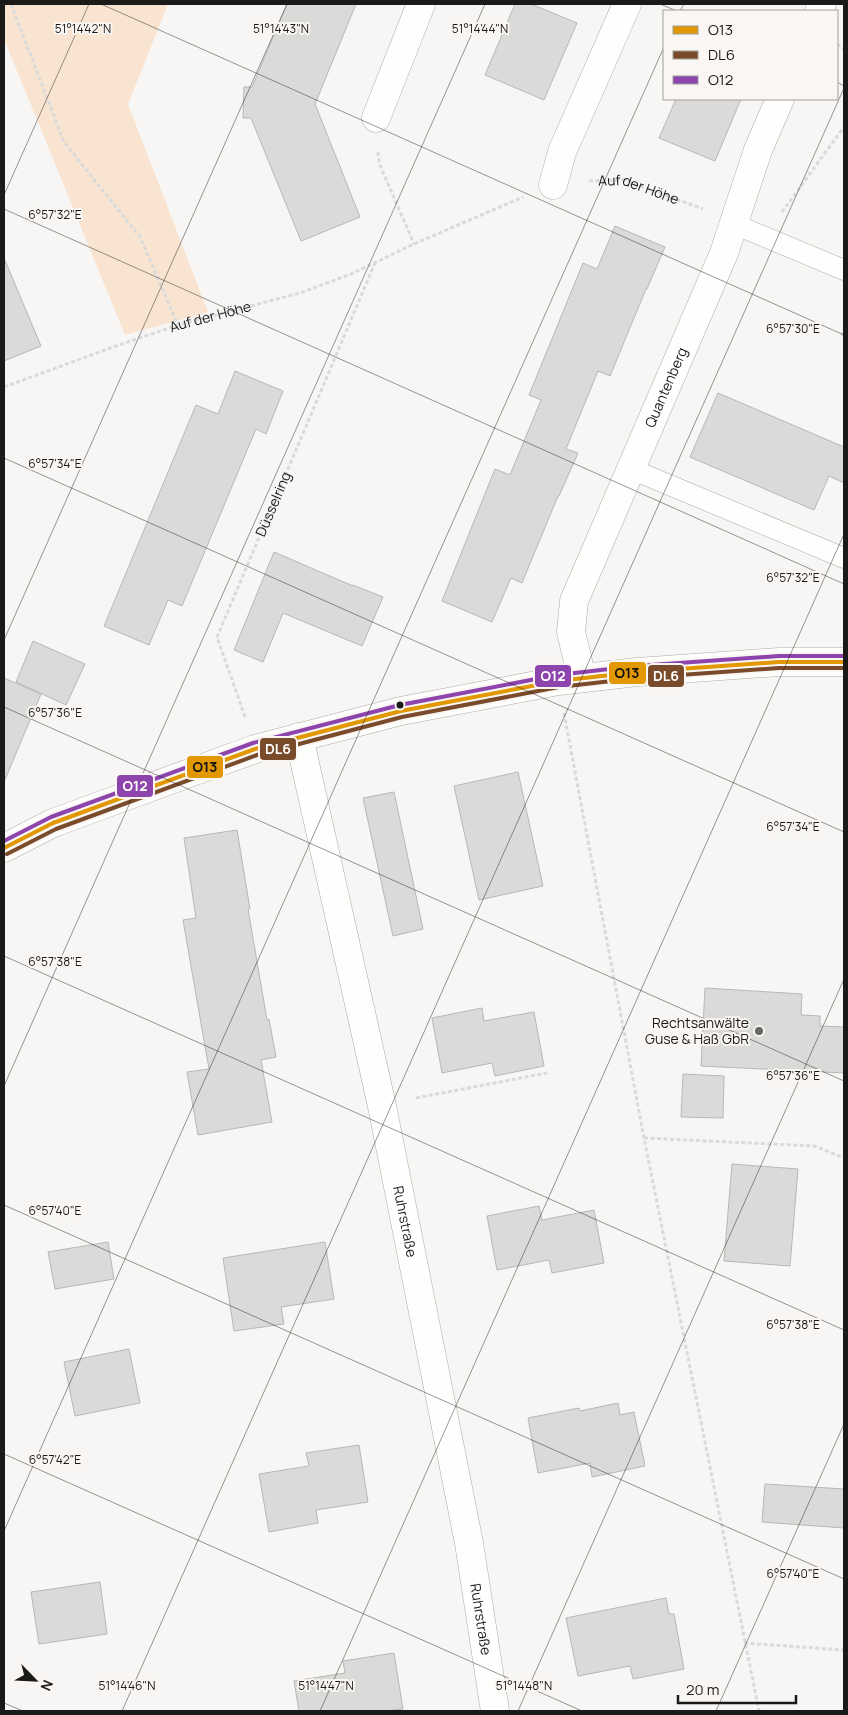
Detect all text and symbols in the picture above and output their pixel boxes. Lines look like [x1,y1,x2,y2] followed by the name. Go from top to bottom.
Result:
[663,10,838,100] legend
[708,19,733,40] text: O13
[55,20,111,37] text: 51°14'42"N
[253,20,309,37] text: 51°14'43"N
[452,20,508,37] text: 51°14'44"N
[708,44,735,65] text: DL6
[708,69,733,90] text: O12
[598,170,682,208] street label: Auf der Höhe
[28,206,82,223] text: 6°57'32"E
[167,296,253,336] street label: Auf der Höhe
[766,320,820,337] text: 6°57'30"E
[640,344,691,430] street label: Quantenberg
[28,455,82,472] text: 6°57'34"E
[251,469,295,539] street label: Düsselring
[766,569,820,586] text: 6°57'32"E
[608,661,647,685] line badge: O13
[615,663,639,682] text: O13
[534,664,572,688] line badge: O12
[647,664,685,688] line badge: DL6
[541,666,565,685] text: O12
[653,666,679,685] text: DL6
[395,700,405,710] unlabelled marker
[28,704,82,721] text: 6°57'36"E
[259,737,297,761] line badge: DL6
[265,739,291,758] text: DL6
[186,755,224,779] line badge: O13
[193,757,217,776] text: O13
[116,774,154,798] line badge: O12
[123,776,147,795] text: O12
[766,818,820,835] text: 6°57'34"E
[28,953,82,970] text: 6°57'38"E
[645,1013,749,1048] place label: Rechtsanwälte Guse & Haß GbR
[753,1025,765,1037] marker: Rechtsanwälte Guse & Haß GbR
[766,1067,820,1084] text: 6°57'36"E
[389,1184,422,1259] street label: Ruhrstraße
[29,1202,82,1219] text: 6°57'40"E
[766,1316,820,1333] text: 6°57'38"E
[29,1451,81,1468] text: 6°57'42"E
[767,1565,820,1582] text: 6°57'40"E
[466,1582,496,1656] street label: Ruhrstraße
[10,1655,60,1705] north arrow
[678,1672,796,1704] scale bar
[37,1677,58,1694] text: N
[99,1677,155,1694] text: 51°14'46"N
[298,1677,354,1694] text: 51°14'47"N
[496,1677,552,1694] text: 51°14'48"N
[686,1679,719,1700] text: 20 m

